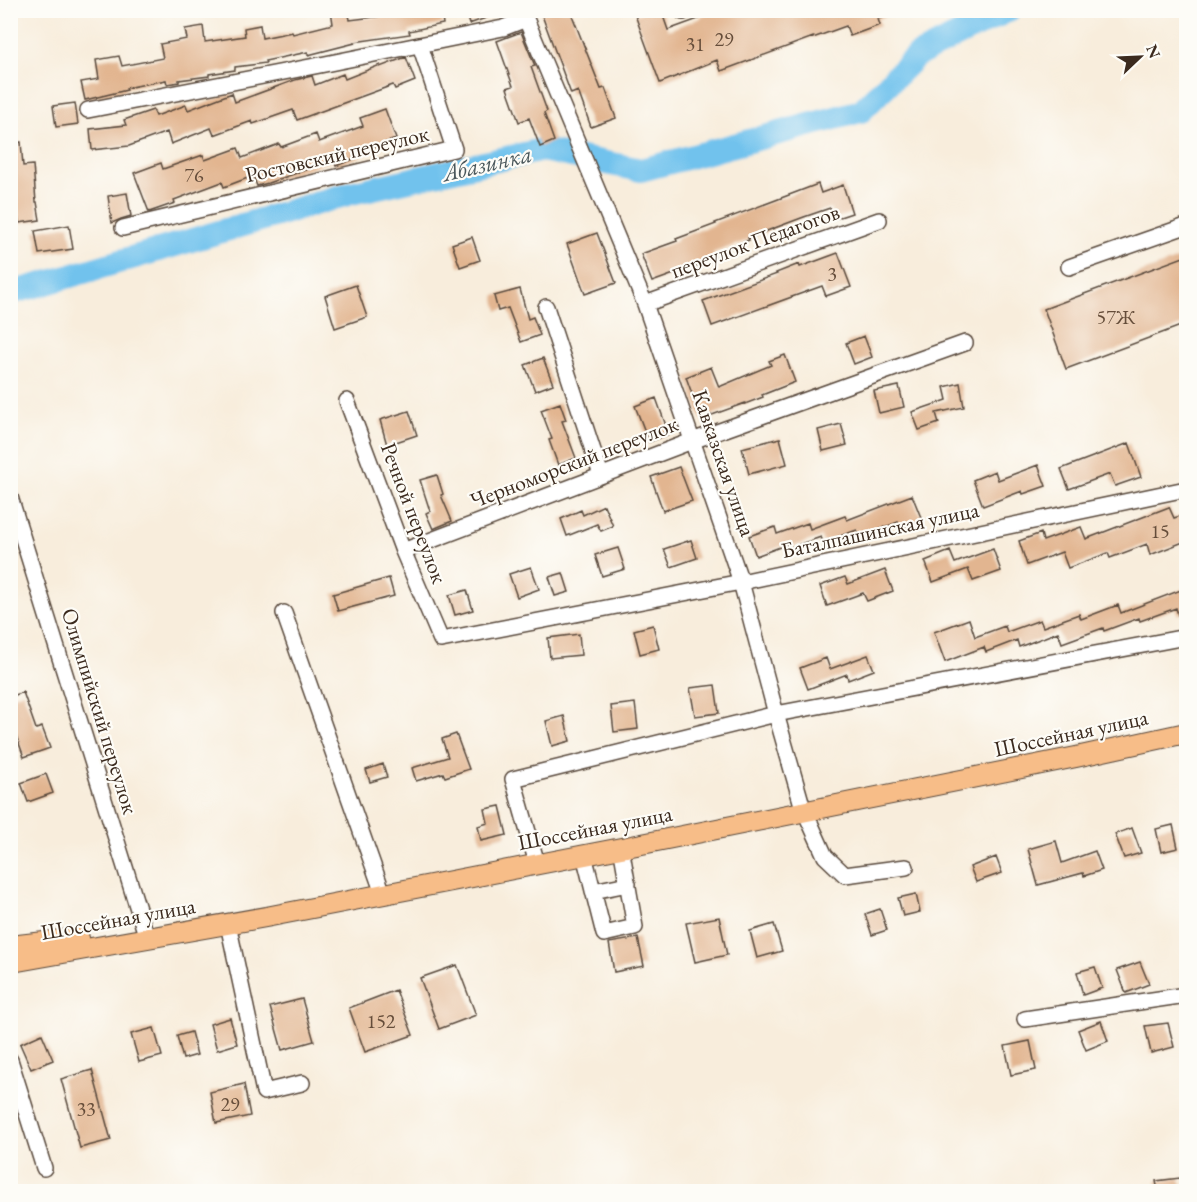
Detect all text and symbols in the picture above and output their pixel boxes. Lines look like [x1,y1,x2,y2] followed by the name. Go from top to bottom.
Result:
[714,26,734,52] house number: 29
[1110,27,1170,87] north arrow
[685,31,705,57] house number: 31
[1141,41,1166,61] text: N
[242,119,432,189] street label: Ростовский переулок
[437,138,535,189] water label: Абазинка
[184,162,204,188] house number: 76
[667,197,843,285] street label: переулок Педагогов
[827,261,837,287] house number: 3
[1097,304,1136,330] house number: 57Ж
[685,386,763,540] street label: Кавказская улица
[466,409,683,515] street label: Черноморский переулок
[374,438,454,588] street label: Речной переулок
[778,495,982,565] street label: Баталпашинская улица
[1150,518,1170,544] house number: 15
[55,604,145,818] street label: Олимпийский переулок
[991,702,1151,763] street label: Шоссейная улица
[515,799,675,857] street label: Шоссейная улица
[38,891,198,947] street label: Шоссейная улица
[367,1008,396,1034] house number: 152
[220,1091,240,1117] house number: 29
[76,1096,96,1122] house number: 33

